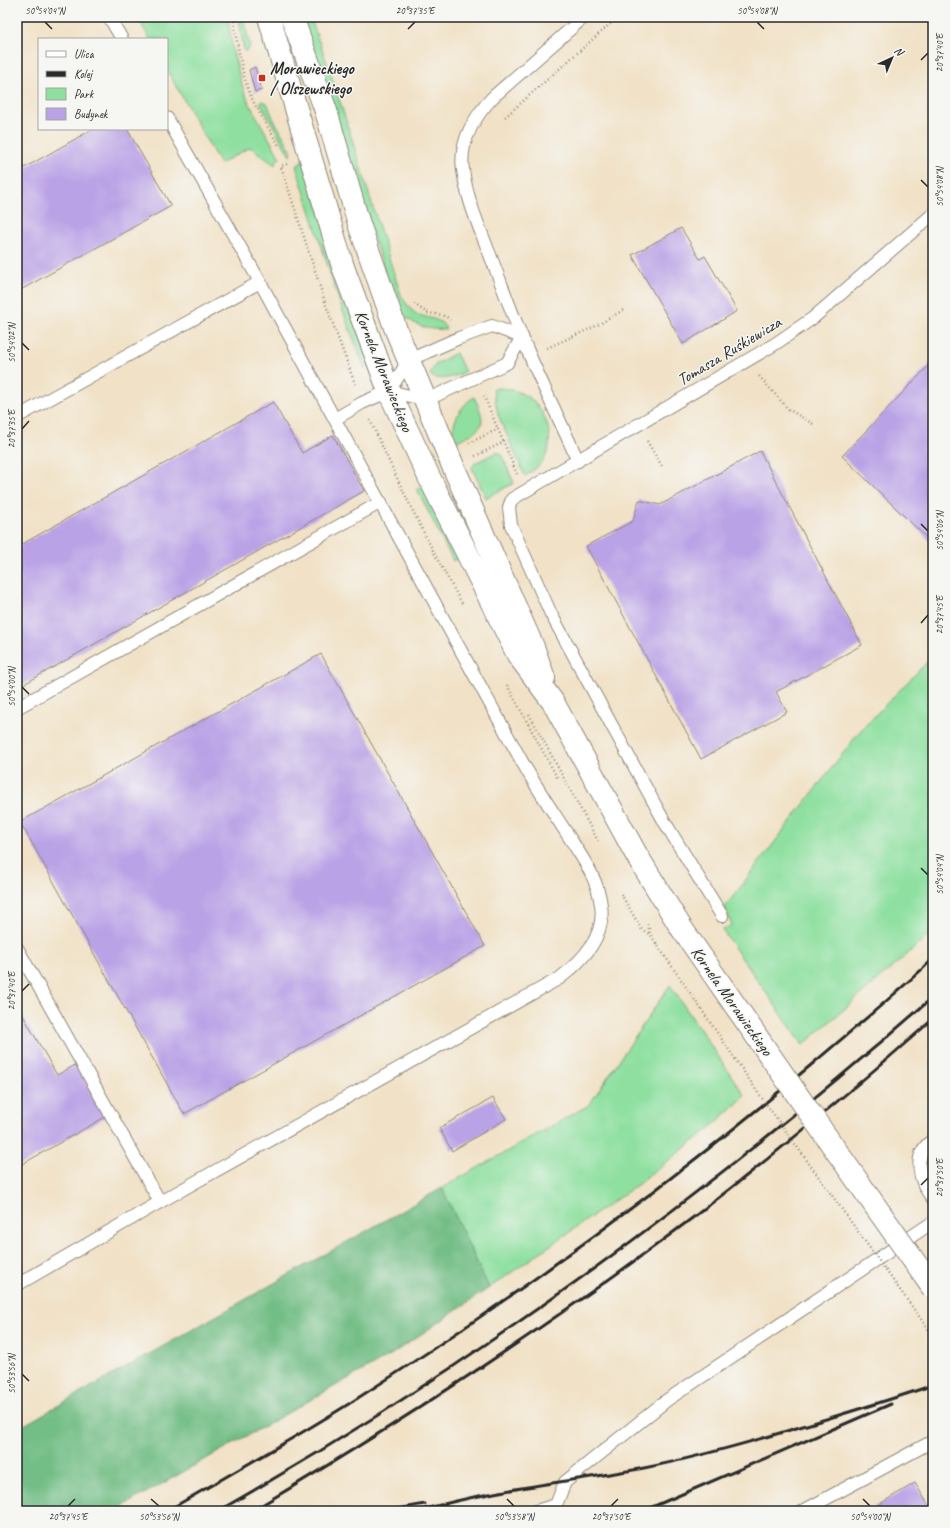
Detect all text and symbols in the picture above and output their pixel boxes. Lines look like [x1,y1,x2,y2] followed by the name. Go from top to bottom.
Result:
[25,4,67,17] text: 50°54'04"N
[396,4,436,17] text: 20°37'35"E
[737,4,779,17] text: 50°54'08"N
[933,32,946,72] text: 20°37'40"E
[38,38,168,130] legend
[872,38,912,78] north arrow
[892,43,908,60] text: N
[74,46,95,62] text: Ulica
[270,58,355,99] place label: Morawieckiego / Olszewskiego
[74,66,94,82] text: Kolej
[257,73,267,83] marker: Morawieckiego / Olszewskiego
[74,86,95,102] text: Park
[74,106,109,122] text: Budynek
[933,165,946,207] text: 50°54'08"N
[350,307,418,436] street label: Kornela Morawieckiego
[673,311,786,390] street label: Tomasza Ruśkiewicza
[5,321,18,363] text: 50°54'02"N
[5,408,18,448] text: 20°37'35"E
[933,509,946,551] text: 50°54'06"N
[933,594,946,634] text: 20°37'45"E
[5,665,18,707] text: 50°54'00"N
[933,853,946,895] text: 50°54'04"N
[686,942,778,1061] street label: Kornela Morawieckiego
[5,970,18,1010] text: 20°37'40"E
[933,1157,946,1197] text: 20°37'50"E
[5,1352,18,1394] text: 50°53'56"N
[49,1510,89,1523] text: 20°37'45"E
[139,1510,181,1523] text: 50°53'56"N
[494,1510,536,1523] text: 50°53'58"N
[592,1510,632,1523] text: 20°37'50"E
[850,1510,892,1523] text: 50°54'00"N

